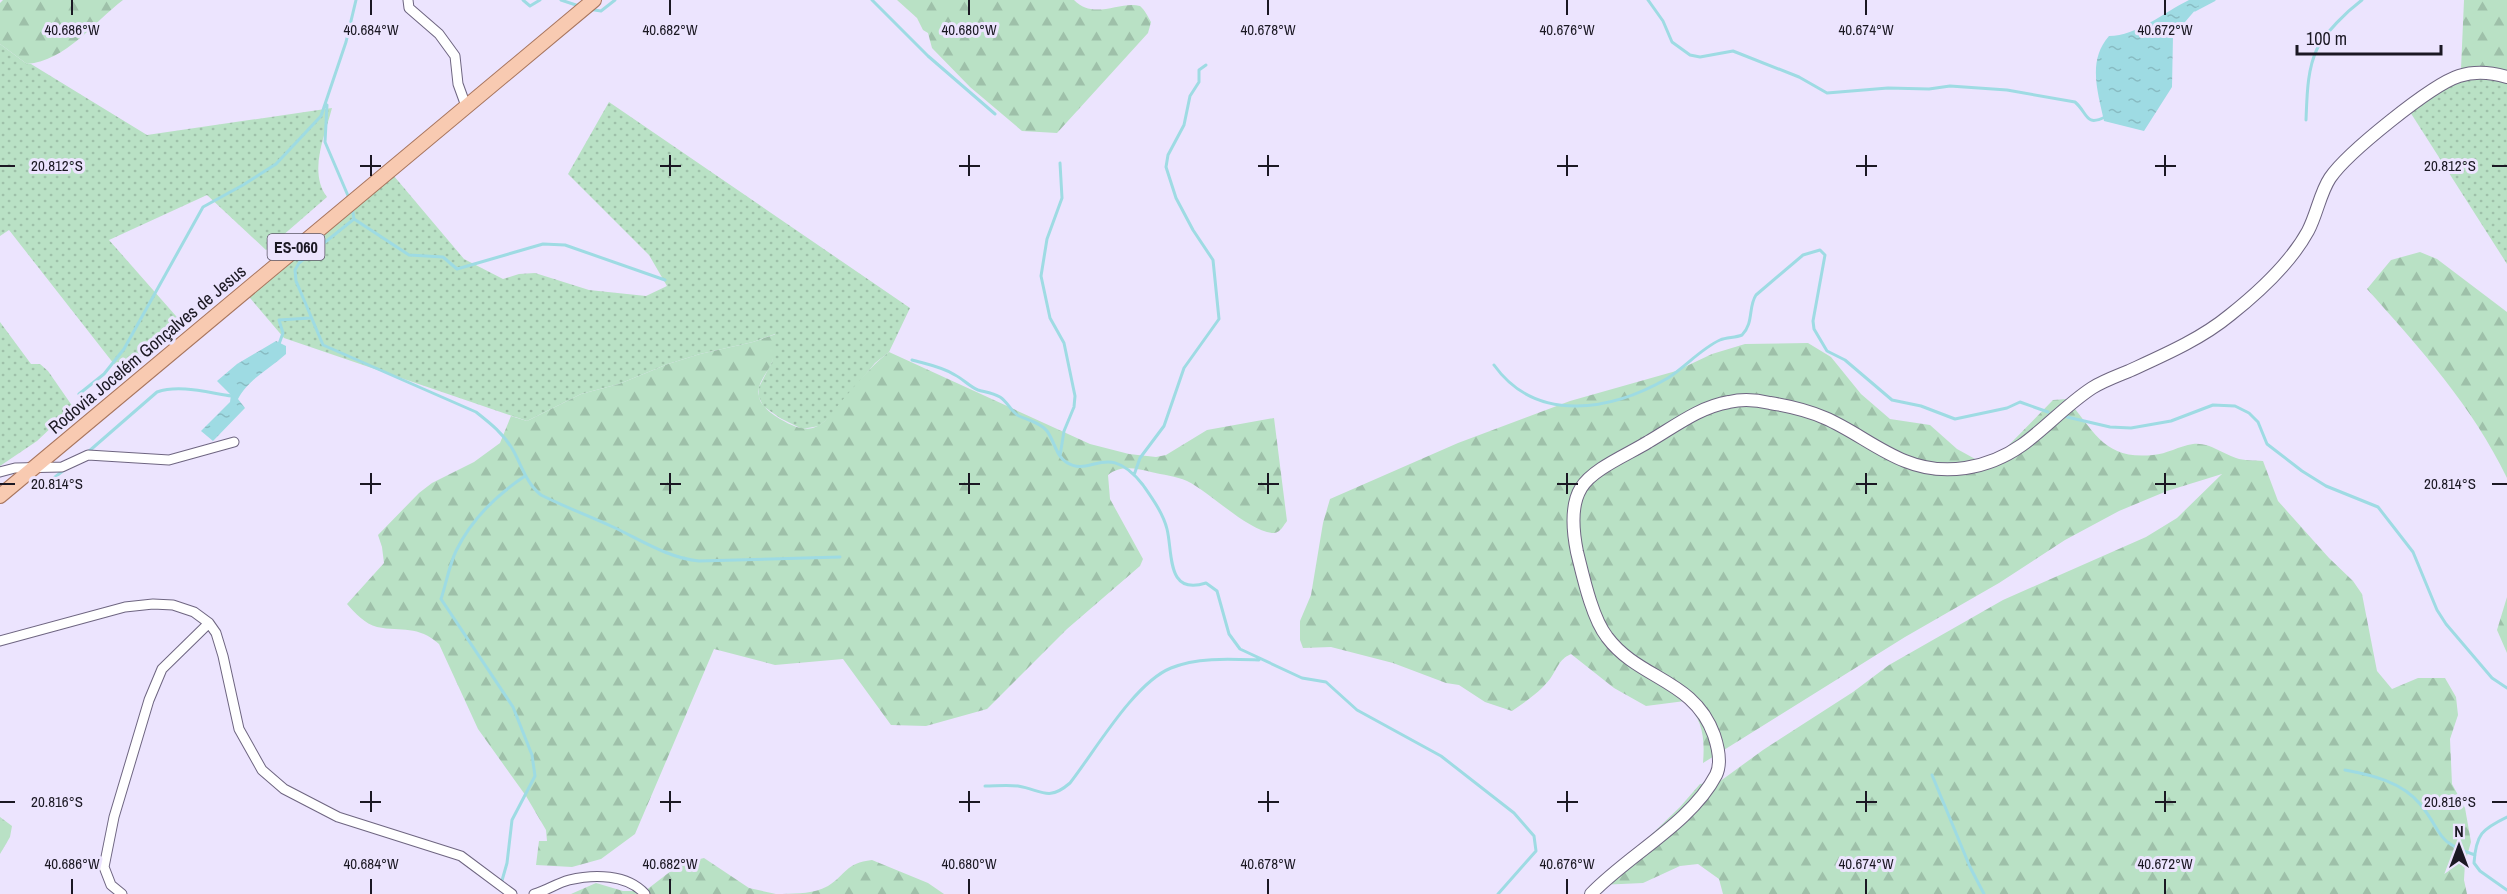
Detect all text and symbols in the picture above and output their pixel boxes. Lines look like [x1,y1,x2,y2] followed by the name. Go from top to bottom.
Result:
[2297,18,2441,56] scale bar
[44,19,100,40] text: 40.686°W
[343,19,399,40] text: 40.684°W
[642,19,698,40] text: 40.682°W
[941,19,997,40] text: 40.680°W
[1240,19,1296,40] text: 40.678°W
[1539,19,1595,40] text: 40.676°W
[1838,19,1894,40] text: 40.674°W
[2137,19,2193,40] text: 40.672°W
[2306,26,2347,51] text: 100 m
[31,155,83,176] text: 20.812°S
[2424,155,2476,176] text: 20.812°S
[268,234,324,260] road number: ES-060
[43,259,251,439] street label: Rodovia Jocelém Gonçalves de Jesus
[31,473,83,494] text: 20.814°S
[2424,473,2476,494] text: 20.814°S
[31,791,83,812] text: 20.816°S
[2424,791,2476,812] text: 20.816°S
[2429,816,2489,876] north arrow
[2454,820,2464,842] text: N
[44,853,100,874] text: 40.686°W
[343,853,399,874] text: 40.684°W
[642,853,698,874] text: 40.682°W
[941,853,997,874] text: 40.680°W
[1240,853,1296,874] text: 40.678°W
[1539,853,1595,874] text: 40.676°W
[1838,853,1894,874] text: 40.674°W
[2137,853,2193,874] text: 40.672°W

